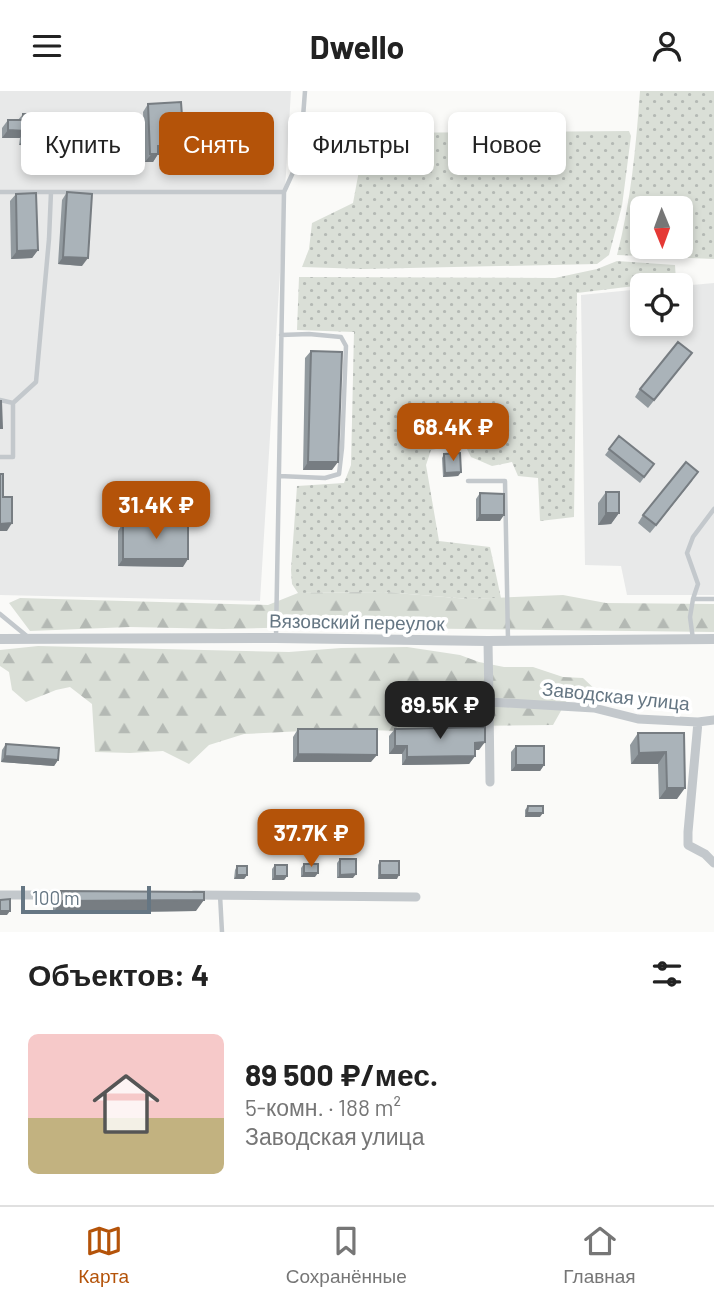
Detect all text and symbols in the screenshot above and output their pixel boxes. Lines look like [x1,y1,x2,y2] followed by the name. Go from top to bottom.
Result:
[28,27,66,65] icon: menu
[310,27,404,65] text: Dwello
[648,27,686,65] icon: person
[21,112,145,175] chip: Купить
[159,112,274,175] chip: Снять
[288,112,434,175] chip: Фильтры
[448,112,566,175] chip: Новое
[630,196,693,259] north arrow
[630,196,693,336] map controls
[630,273,693,336] button: locate
[388,403,518,463] pin: 68.4K ₽
[413,412,493,440] text: 68.4K ₽
[91,482,221,541] pin: 31.4K ₽
[118,490,194,518] text: 31.4K ₽
[269,608,446,635] street label: Вязовский переулок
[541,676,691,715] street label: Заводская улица
[375,681,505,741] pin: 89.5K ₽
[401,690,479,718] text: 89.5K ₽
[246,809,376,869] pin: 37.7K ₽
[273,818,349,846] text: 37.7K ₽
[21,883,150,915] scale bar
[32,886,80,909] text: 100 m
[648,955,686,993] icon: filters
[28,956,209,992] text: Объектов: 4
[245,1056,438,1092] text: 89 500 ₽/мес.
[84,1062,168,1146] icon: home
[245,1093,401,1121] text: 5-комн. · 188 m²
[245,1122,425,1150] text: Заводская улица
[78,1222,129,1288] tab: Карта
[286,1222,407,1288] tab: Сохранённые
[563,1222,636,1288] tab: Главная

